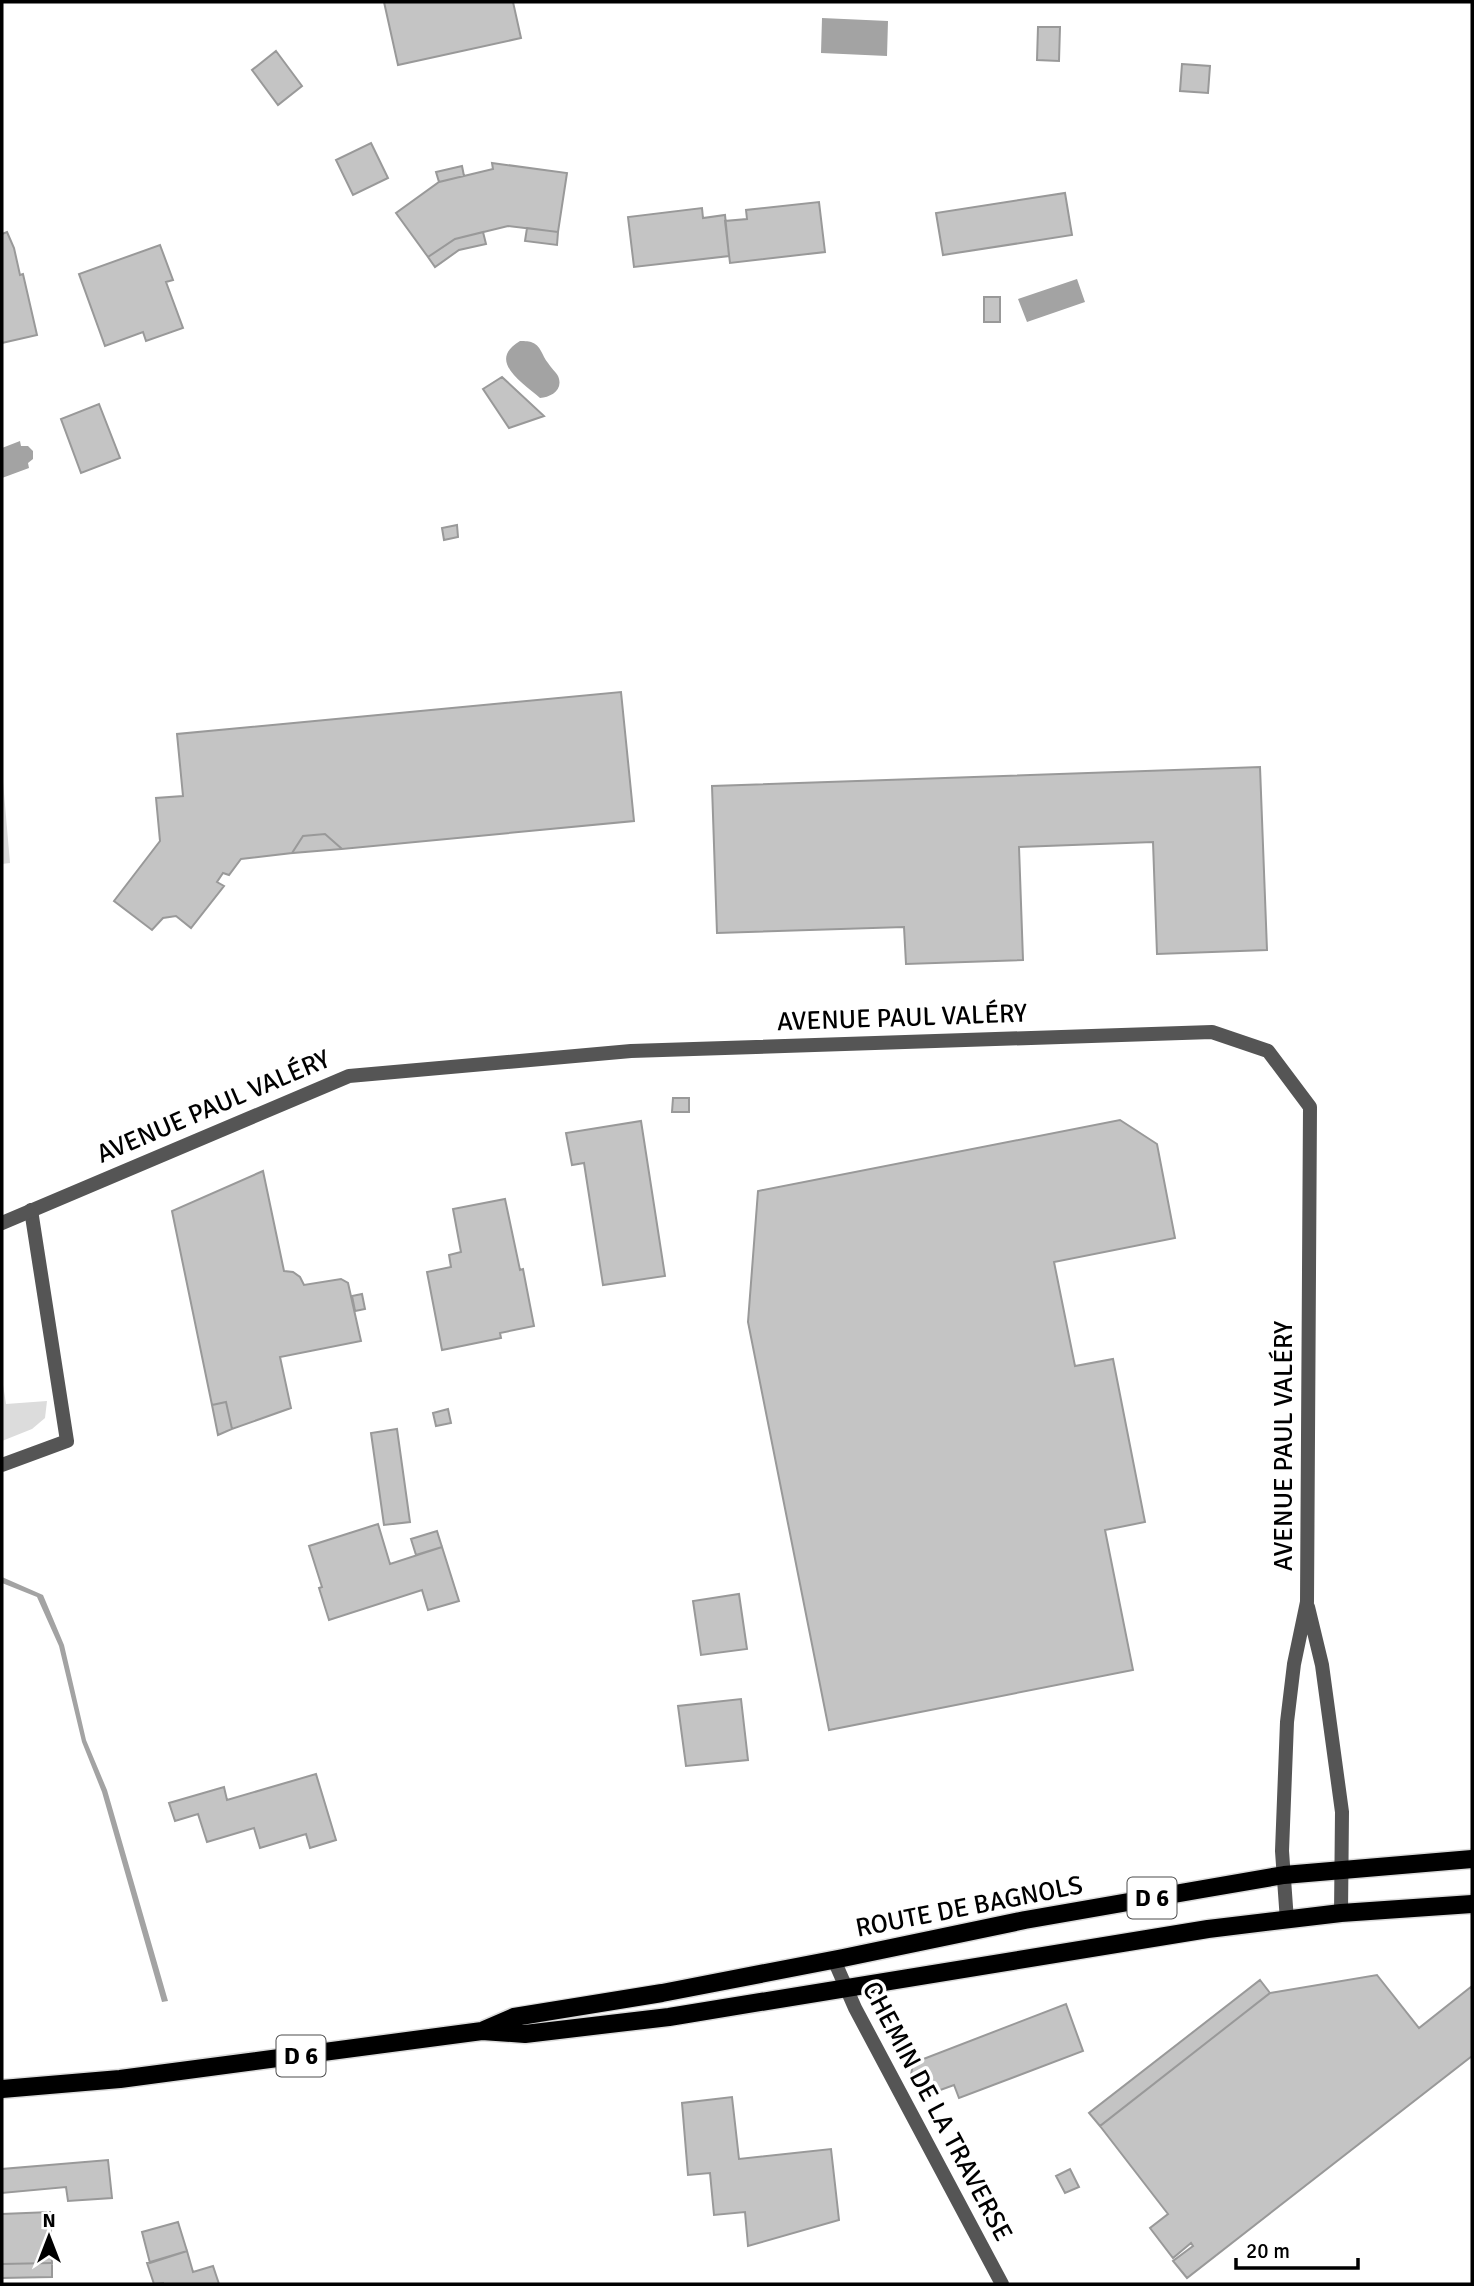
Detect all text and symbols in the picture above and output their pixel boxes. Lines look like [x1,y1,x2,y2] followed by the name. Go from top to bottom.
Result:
[776,998,1028,1038] street label: AVENUE PAUL VALÉRY
[92,1043,335,1171] street label: AVENUE PAUL VALÉRY
[1268,1321,1300,1571] street label: AVENUE PAUL VALÉRY
[853,1869,1086,1945] street label: ROUTE DE BAGNOLS
[1128,1878,1176,1919] road number: D 6
[855,1976,1019,2247] street label: CHEMIN DE LA TRAVERSE
[276,2036,326,2076] road number: D 6
[14,2202,84,2272] north arrow
[42,2209,56,2233] text: N
[1236,2226,1358,2270] scale bar
[1246,2238,1290,2264] text: 20 m

